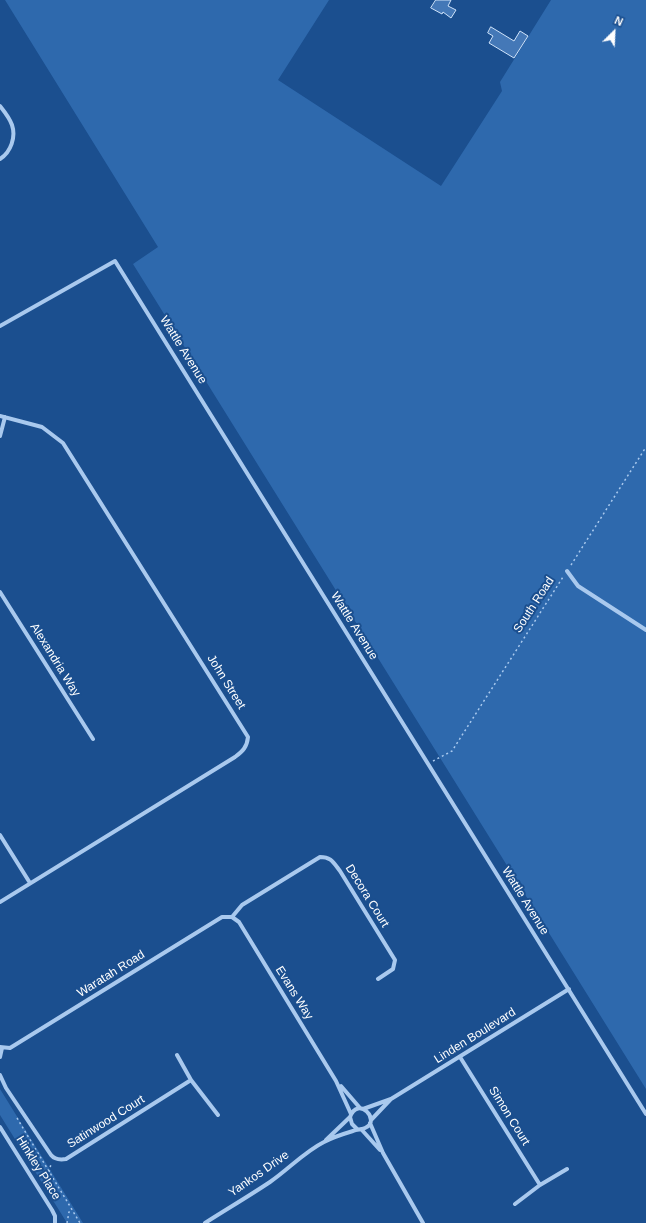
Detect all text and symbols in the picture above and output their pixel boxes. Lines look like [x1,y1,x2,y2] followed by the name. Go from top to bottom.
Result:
[594,12,634,52] north arrow
[613,14,625,28] text: N
[156,313,210,387] street label: Wattle Avenue
[511,575,557,635] street label: South Road
[327,589,381,663] street label: Wattle Avenue
[27,621,83,699] street label: Alexandria Way
[204,652,248,712] street label: John Street
[342,862,392,930] street label: Decora Court
[498,864,552,938] street label: Wattle Avenue
[75,948,147,1000] street label: Waratah Road
[272,964,316,1022] street label: Evans Way
[432,1005,518,1067] street label: Linden Boulevard
[485,1084,533,1148] street label: Simon Court
[65,1092,147,1152] street label: Satinwood Court
[13,1133,63,1203] street label: Hinkley Place
[226,1148,292,1200] street label: Yankos Drive

